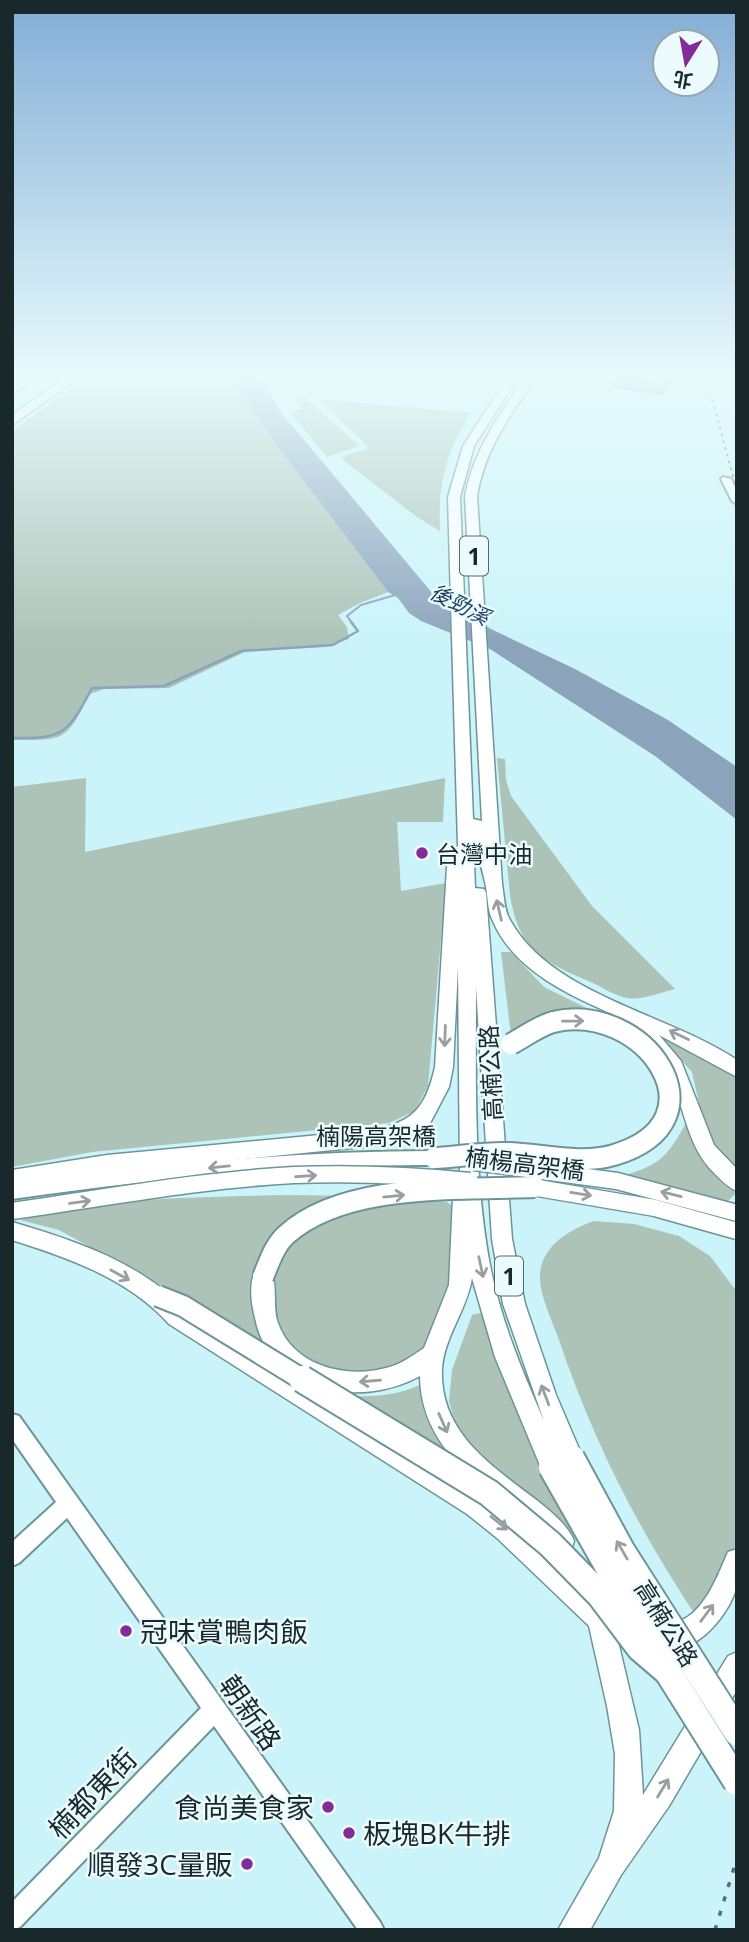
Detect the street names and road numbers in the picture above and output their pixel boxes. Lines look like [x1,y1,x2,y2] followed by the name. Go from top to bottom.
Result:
[460,536,488,576] road number: 1
[471,1024,509,1122] street label: 高楠公路
[316,1119,436,1152] street label: 楠陽高架橋
[463,1139,587,1187] street label: 楠楊高架橋
[495,1256,523,1296] road number: 1
[628,1574,706,1672] street label: 高楠公路
[211,1667,291,1757] street label: 朝新路
[39,1740,145,1846] street label: 楠都東街

